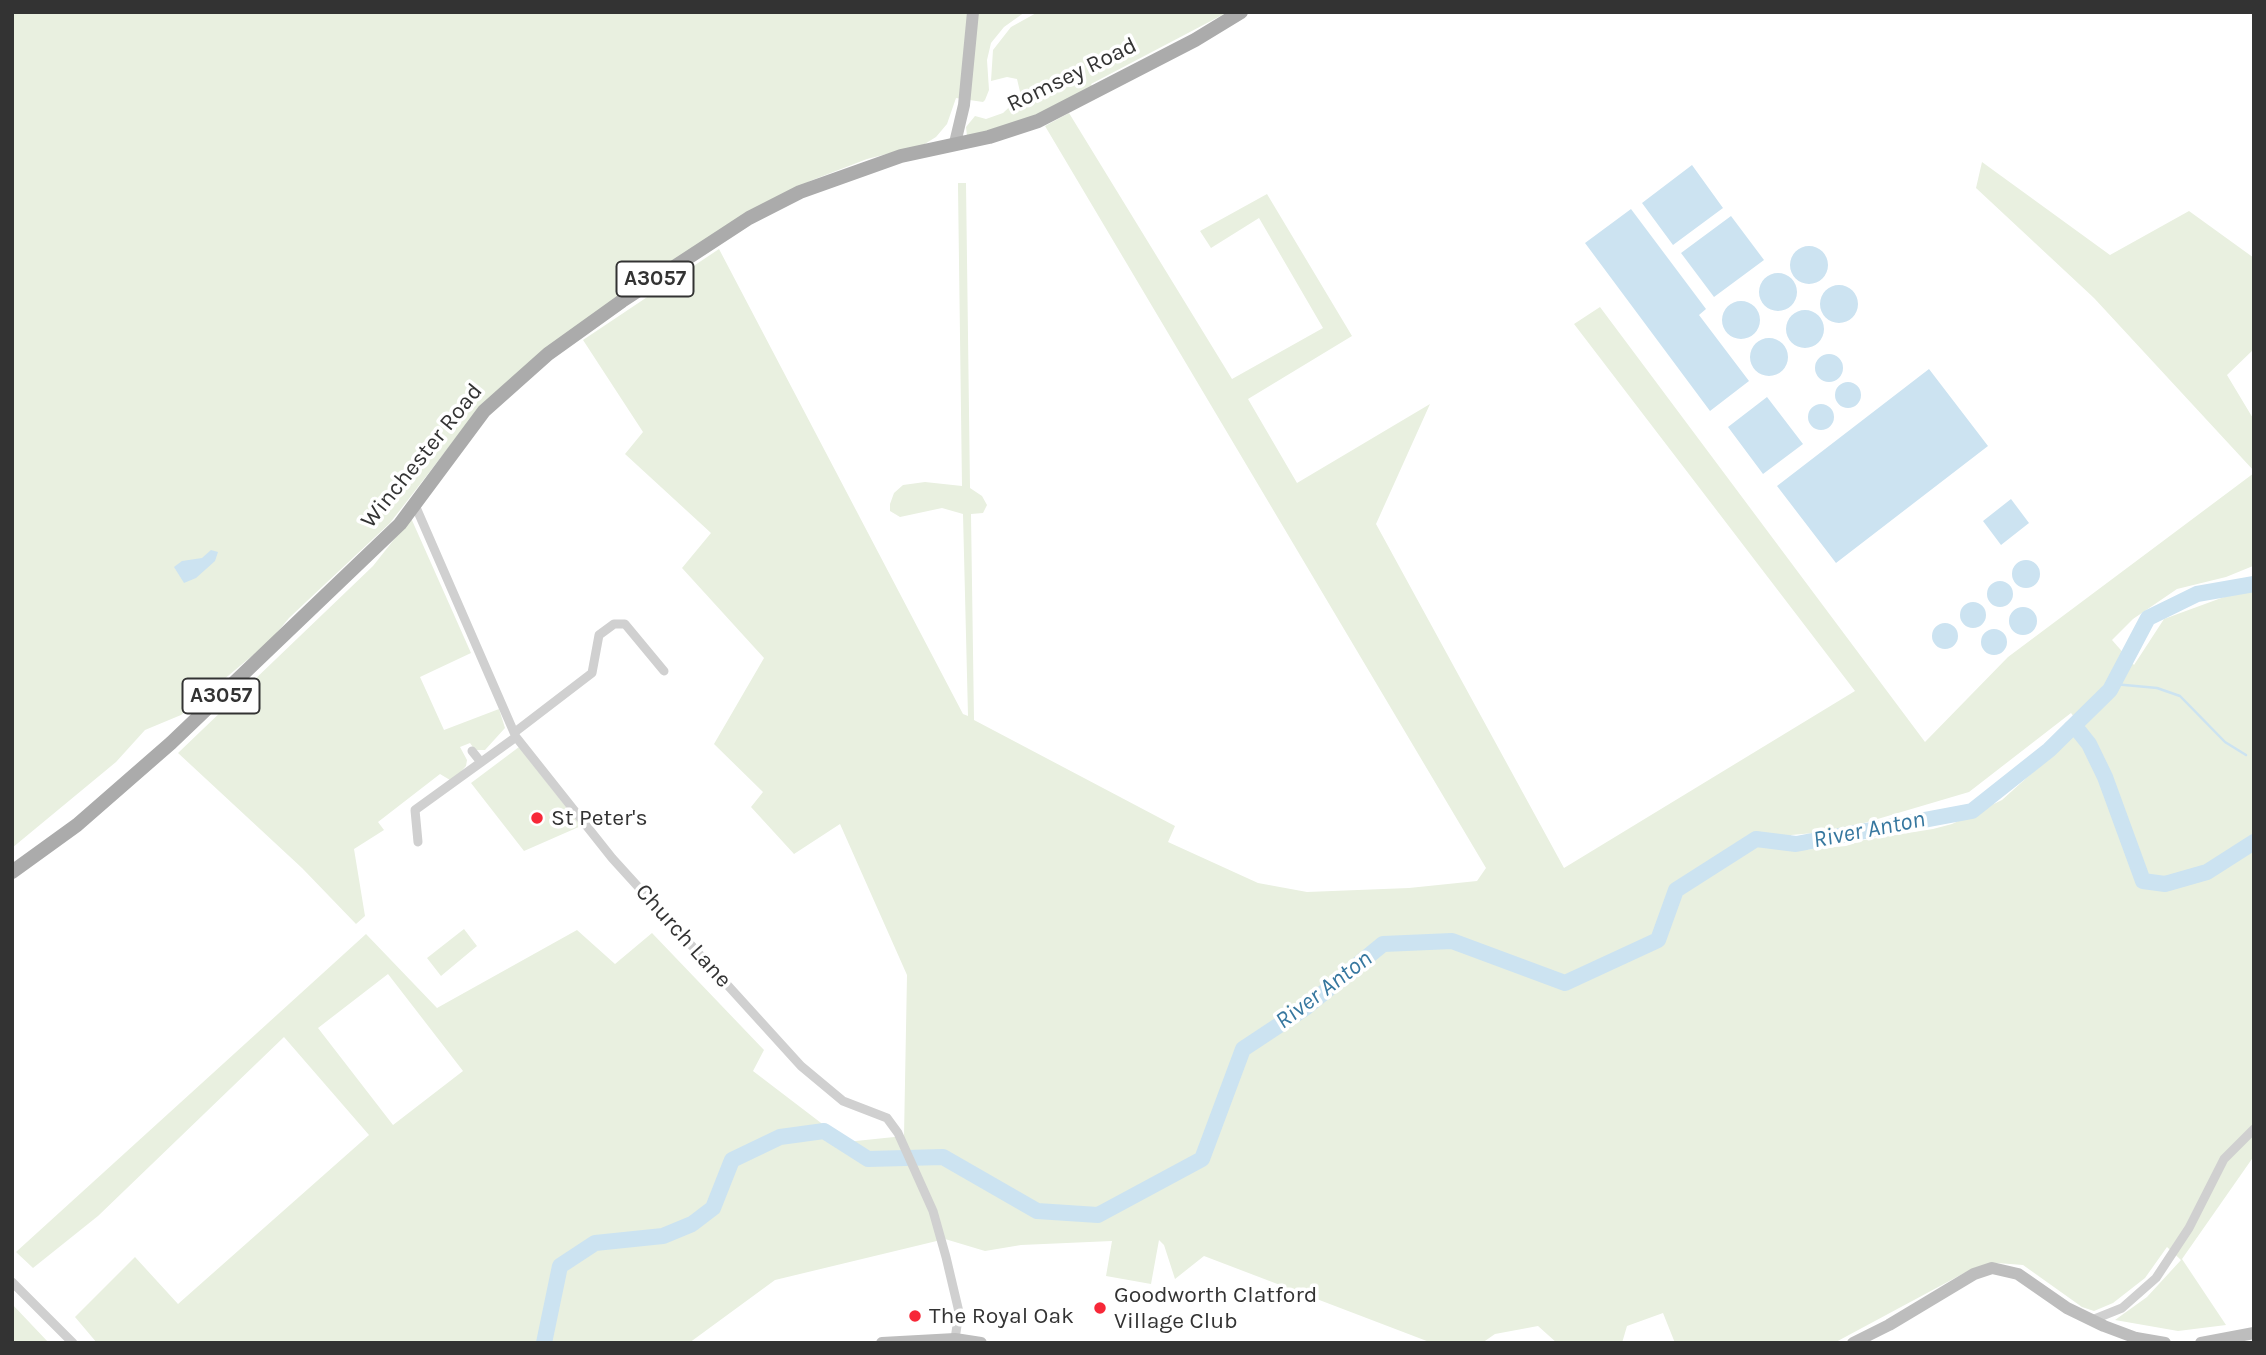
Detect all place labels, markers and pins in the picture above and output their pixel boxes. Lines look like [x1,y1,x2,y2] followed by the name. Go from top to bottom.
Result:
[551,804,648,832] place label: St Peter's
[529,810,545,826] marker: St Peter's
[1114,1281,1317,1335] place label: Goodworth Clatford Village Club
[1092,1300,1108,1316] marker: Goodworth Clatford Village Club
[929,1302,1074,1330] place label: The Royal Oak
[907,1308,923,1324] marker: The Royal Oak

